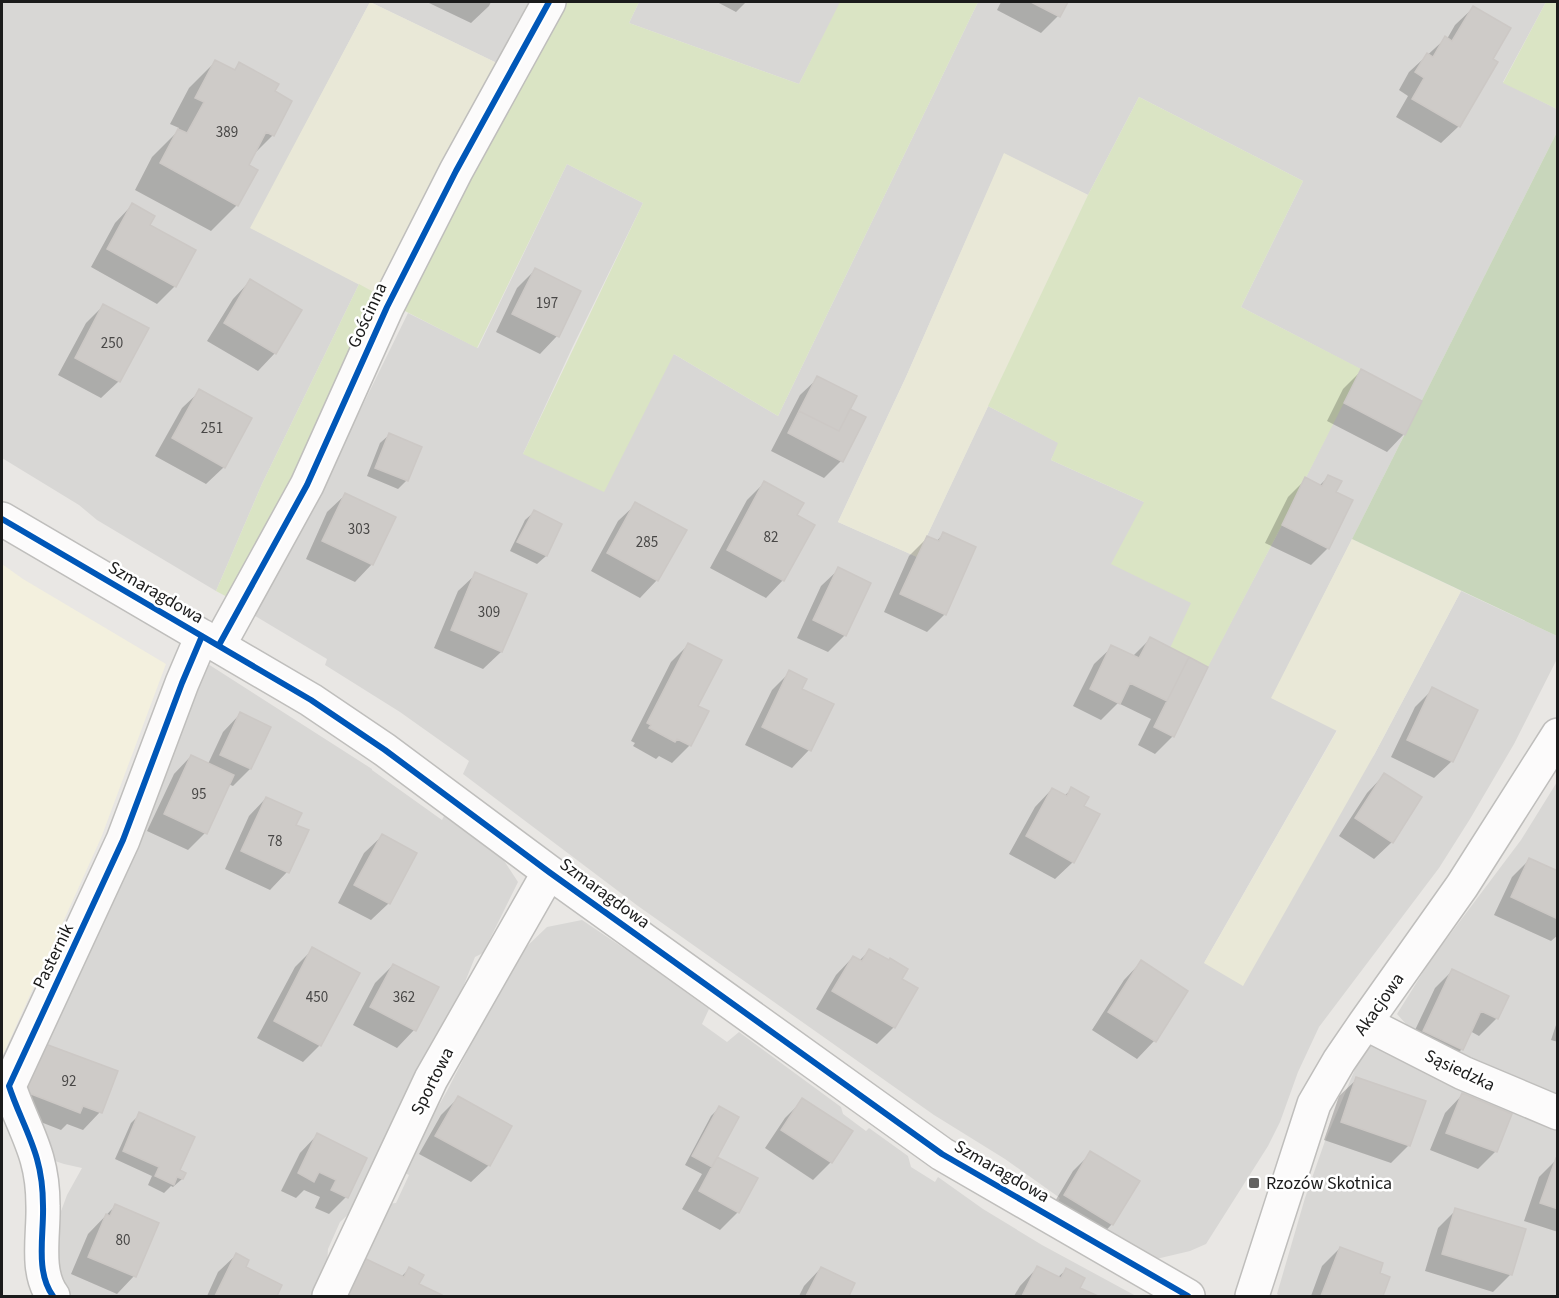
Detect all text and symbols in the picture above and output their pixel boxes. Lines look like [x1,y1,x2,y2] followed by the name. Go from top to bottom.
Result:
[216,122,238,143] house number: 389
[341,278,394,352] street label: Gościnna
[536,293,558,314] house number: 197
[101,333,123,354] house number: 250
[201,418,223,439] house number: 251
[348,519,370,540] house number: 303
[764,527,778,548] house number: 82
[636,532,658,553] house number: 285
[103,555,208,630] street label: Szmaragdowa
[478,602,500,623] house number: 309
[192,784,206,805] house number: 95
[268,831,282,852] house number: 78
[554,852,655,935] street label: Szmaragdowa
[27,919,80,993] street label: Pasternik
[1349,968,1410,1041] street label: Akacjowa
[306,987,328,1008] house number: 450
[393,987,415,1008] house number: 362
[405,1043,460,1119] street label: Sportowa
[1421,1043,1499,1098] street label: Sąsiedzka
[62,1071,76,1092] house number: 92
[949,1134,1054,1209] street label: Szmaragdowa
[1266,1171,1392,1196] place label: Rzozów Skotnica
[1247,1176,1261,1190] marker: Rzozów Skotnica
[116,1230,130,1251] house number: 80

